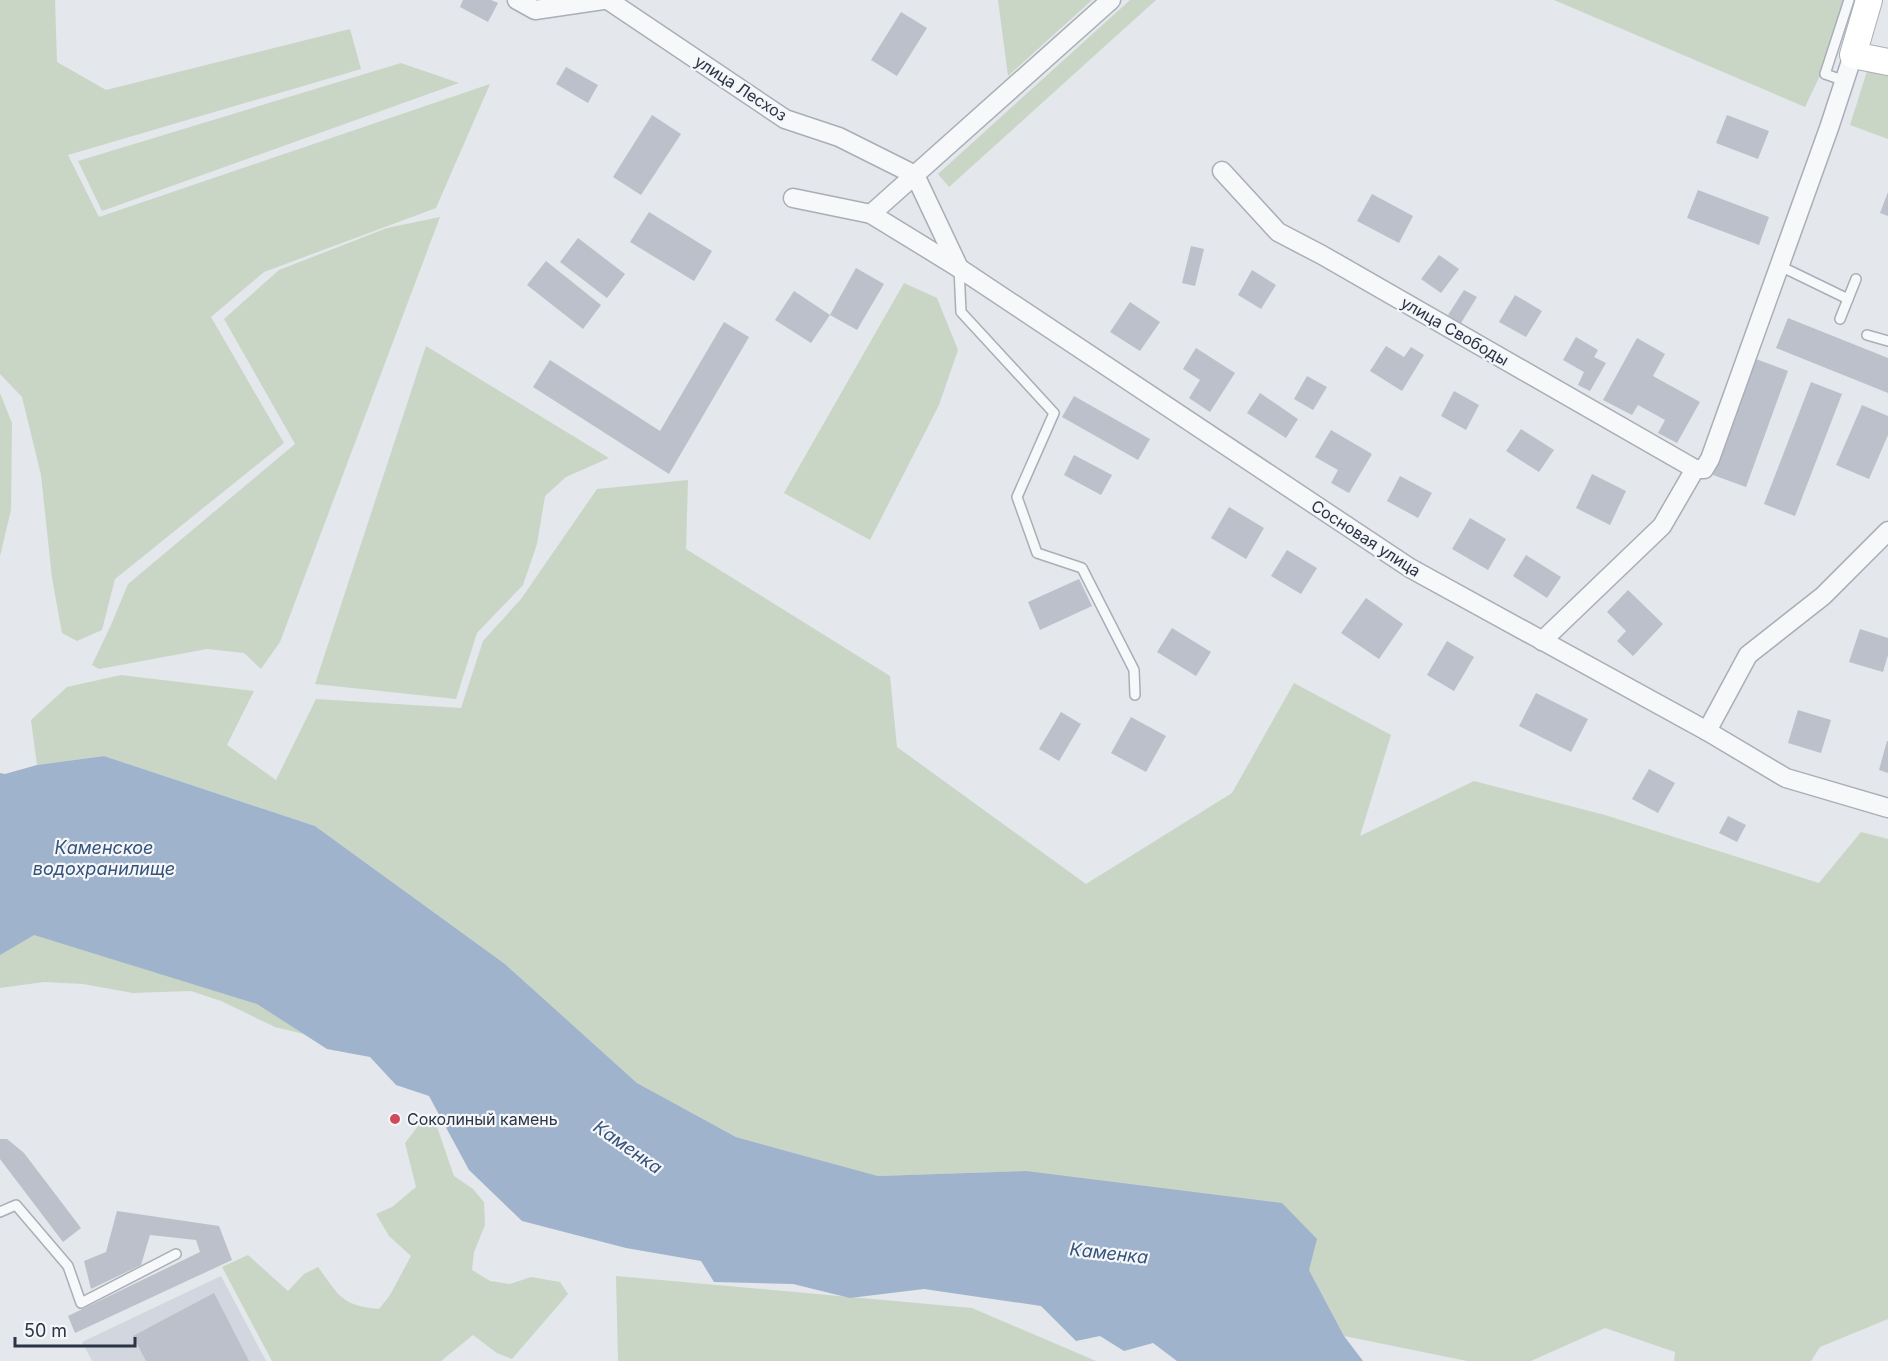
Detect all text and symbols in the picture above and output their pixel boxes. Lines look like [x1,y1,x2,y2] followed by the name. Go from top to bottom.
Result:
[691,51,791,125] street label: улица Лесхоз
[1398,292,1512,370] street label: улица Свободы
[1308,495,1424,581] street label: Сосновая улица
[33,837,175,879] water label: Каменское водохранилище
[407,1109,558,1129] place label: Соколиный камень
[388,1112,402,1126] marker: Соколиный камень
[590,1116,666,1178] water label: Каменка
[1069,1238,1149,1268] water label: Каменка
[15,1310,135,1348] scale bar
[24,1320,67,1341] text: 50 m

